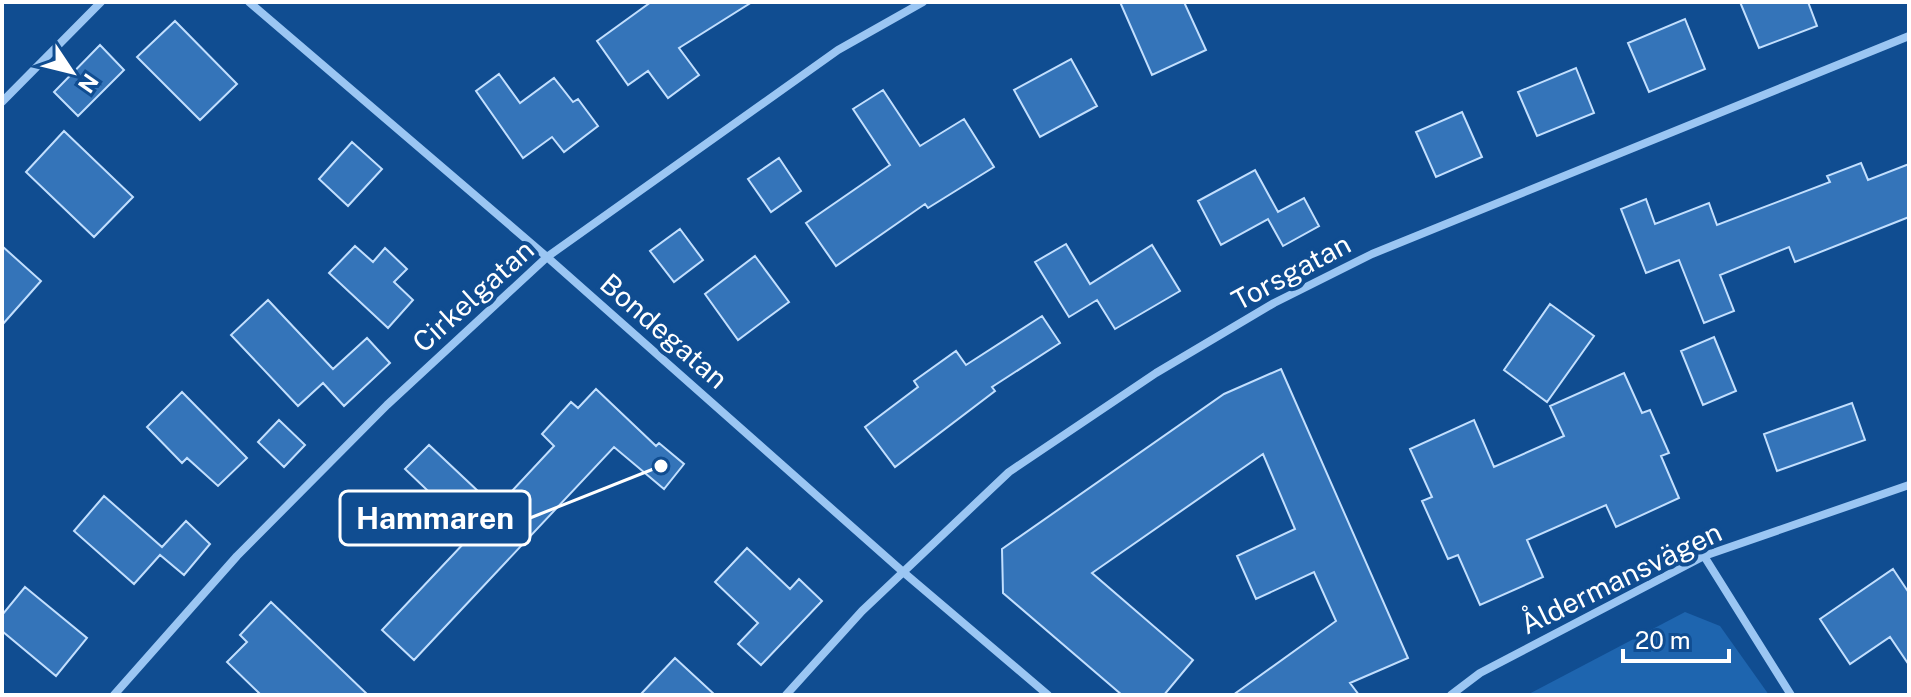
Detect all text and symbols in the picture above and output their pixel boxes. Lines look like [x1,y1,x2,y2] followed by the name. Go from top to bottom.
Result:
[32,32,112,112] north arrow
[73,69,104,98] text: N
[1226,227,1356,317] street label: Torsgatan
[405,233,540,359] street label: Cirkelgatan
[594,266,735,395] street label: Bondegatan
[340,491,530,545] callout: Hammaren
[356,500,514,536] text: Hammaren
[1514,513,1727,640] street label: Åldermansvägen
[1623,613,1729,663] scale bar
[1635,626,1691,654] text: 20 m

